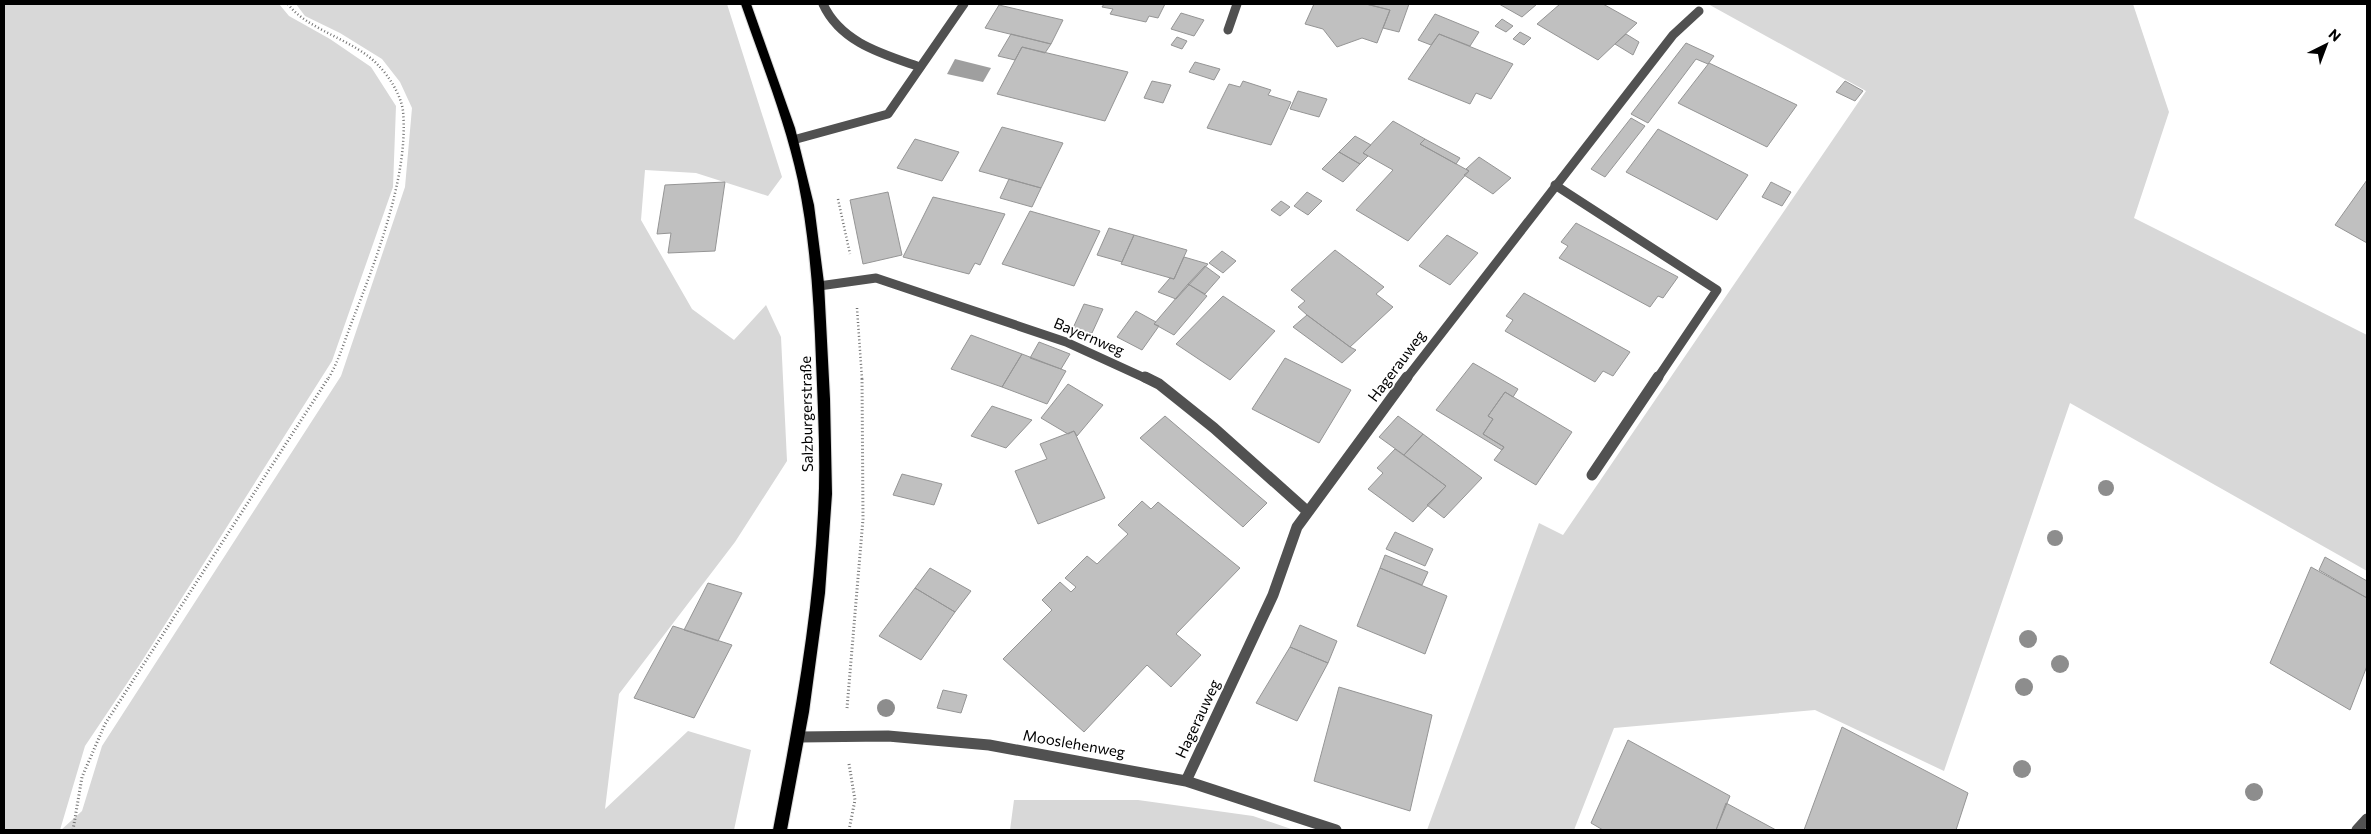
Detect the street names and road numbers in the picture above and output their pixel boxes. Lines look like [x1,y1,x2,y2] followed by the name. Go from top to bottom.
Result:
[1051,313,1127,359] street label: Bayernweg
[1363,326,1429,405] street label: Hagerauweg
[796,356,816,472] street label: Salzburgerstraße
[1171,676,1223,761] street label: Hagerauweg
[1022,725,1127,761] street label: Mooslehenweg

